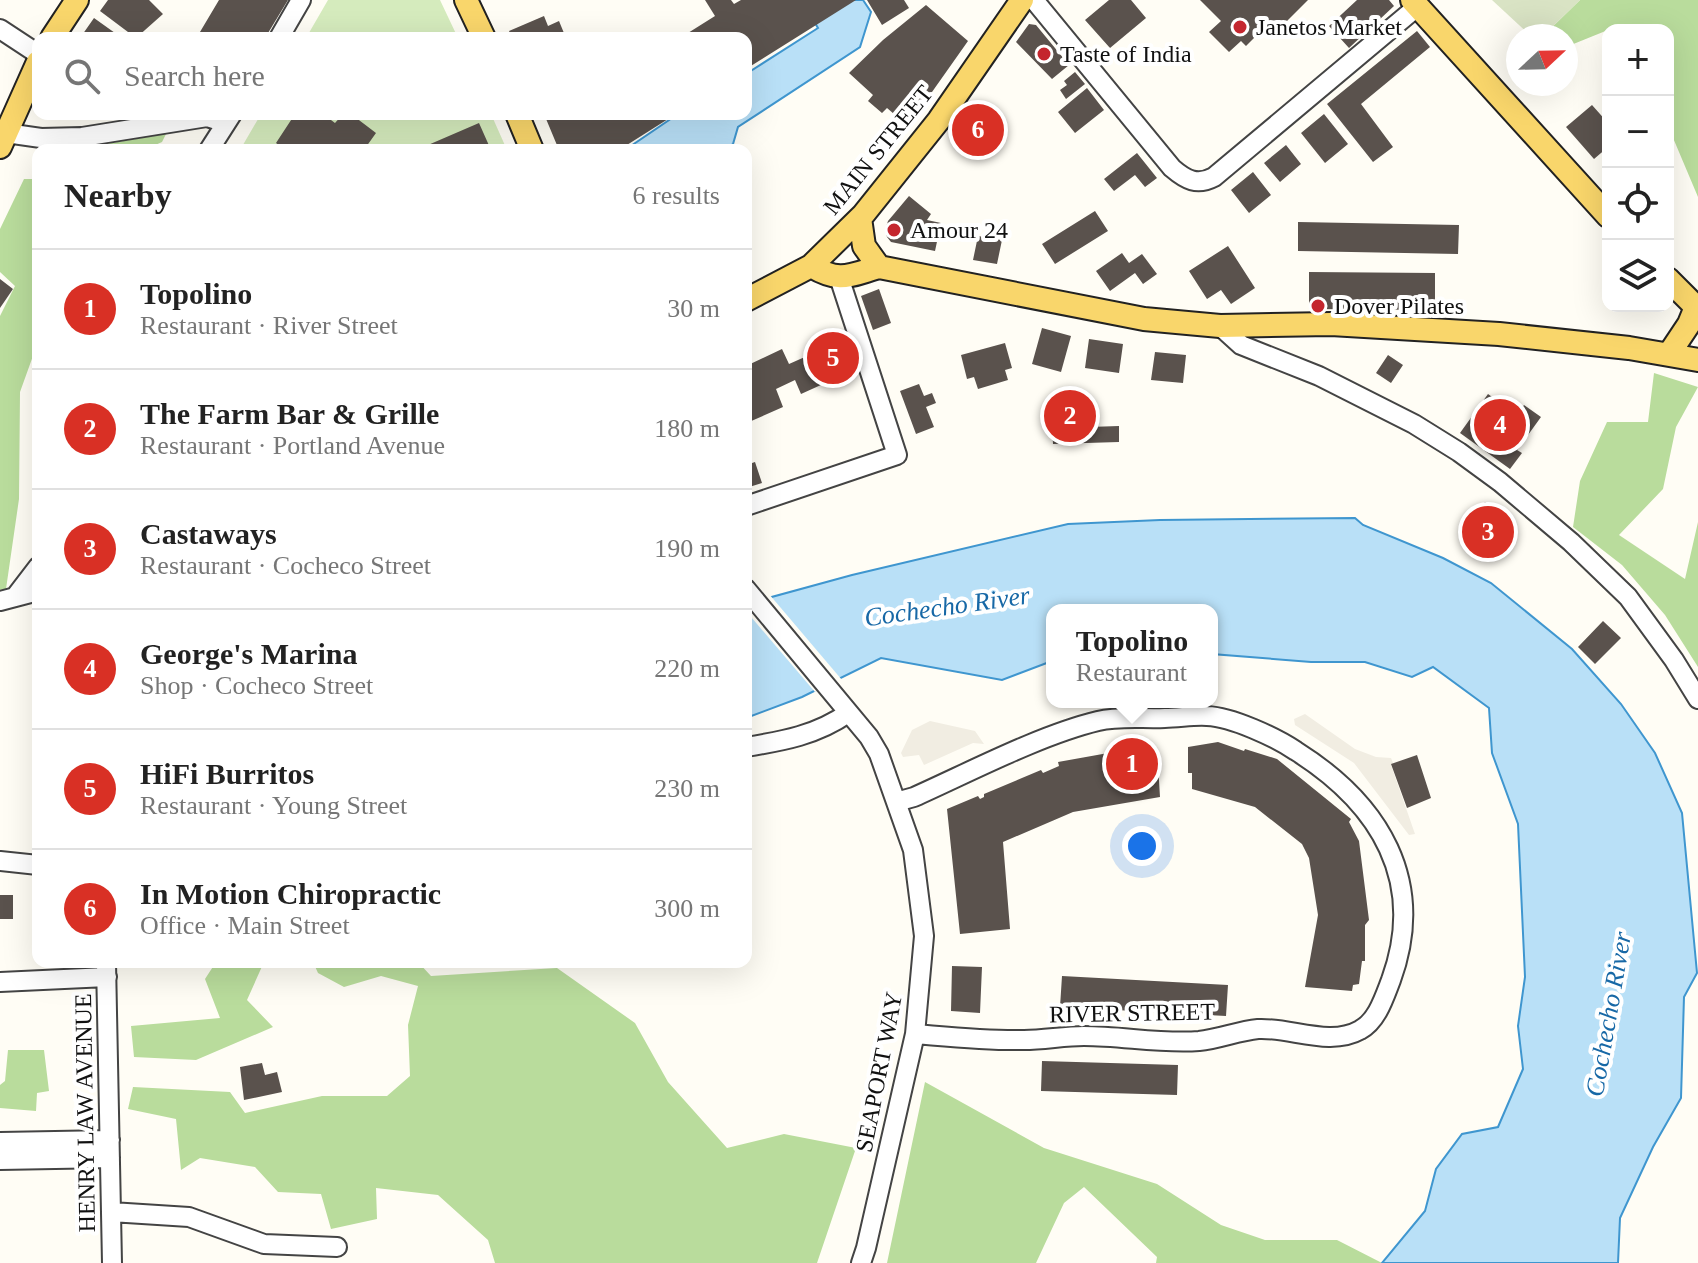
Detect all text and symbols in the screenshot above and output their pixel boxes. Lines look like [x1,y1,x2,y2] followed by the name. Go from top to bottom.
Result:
[1256,14,1402,40] place label: Janetos Market
[1231,18,1249,36] marker: Janetos Market
[1506,24,1578,96] north arrow
[1602,24,1674,312] map controls
[1602,24,1674,96] button: +
[32,32,752,120] search box
[1060,41,1192,67] place label: Taste of India
[1035,45,1053,63] marker: Taste of India
[60,54,104,98] icon: search
[124,59,265,92] text: Search here
[818,80,938,220] street label: MAIN STREET
[1602,96,1674,168] button: −
[952,100,1004,160] pin: 6
[1602,168,1674,240] button: locate
[64,177,172,214] text: Nearby
[633,181,720,210] text: 6 results
[910,217,1008,243] place label: Amour 24
[885,221,903,239] marker: Amour 24
[1602,240,1674,312] button: layers
[140,277,252,310] text: Topolino
[1334,293,1464,319] place label: Dover Pilates
[84,294,97,323] text: 1
[667,294,720,323] text: 30 m
[1309,297,1327,315] marker: Dover Pilates
[140,311,398,340] text: Restaurant · River Street
[807,328,859,388] pin: 5
[1044,386,1096,446] pin: 2
[1474,395,1526,455] pin: 4
[140,397,439,430] text: The Farm Bar & Grille
[84,414,97,443] text: 2
[654,414,720,443] text: 180 m
[140,431,445,460] text: Restaurant · Portland Avenue
[1462,502,1514,562] pin: 3
[140,517,277,550] text: Castaways
[84,534,97,563] text: 3
[654,534,720,563] text: 190 m
[140,551,431,580] text: Restaurant · Cocheco Street
[862,580,1033,632] water label: Cochecho River
[1046,604,1218,708] popup
[1076,624,1188,657] text: Topolino
[140,637,357,670] text: George's Marina
[84,654,97,683] text: 4
[654,654,720,683] text: 220 m
[1076,658,1187,687] text: Restaurant
[140,671,373,700] text: Shop · Cocheco Street
[1106,734,1158,794] pin: 1
[140,757,314,790] text: HiFi Burritos
[84,774,97,803] text: 5
[654,774,720,803] text: 230 m
[140,791,407,820] text: Restaurant · Young Street
[1122,826,1162,866] your location
[140,877,441,910] text: In Motion Chiropractic
[84,894,97,923] text: 6
[654,894,720,923] text: 300 m
[140,911,350,940] text: Office · Main Street
[1580,929,1637,1099] water label: Cochecho River
[851,990,907,1154] street label: SEAPORT WAY
[70,993,100,1233] street label: HENRY LAW AVENUE
[1049,999,1216,1027] street label: RIVER STREET

